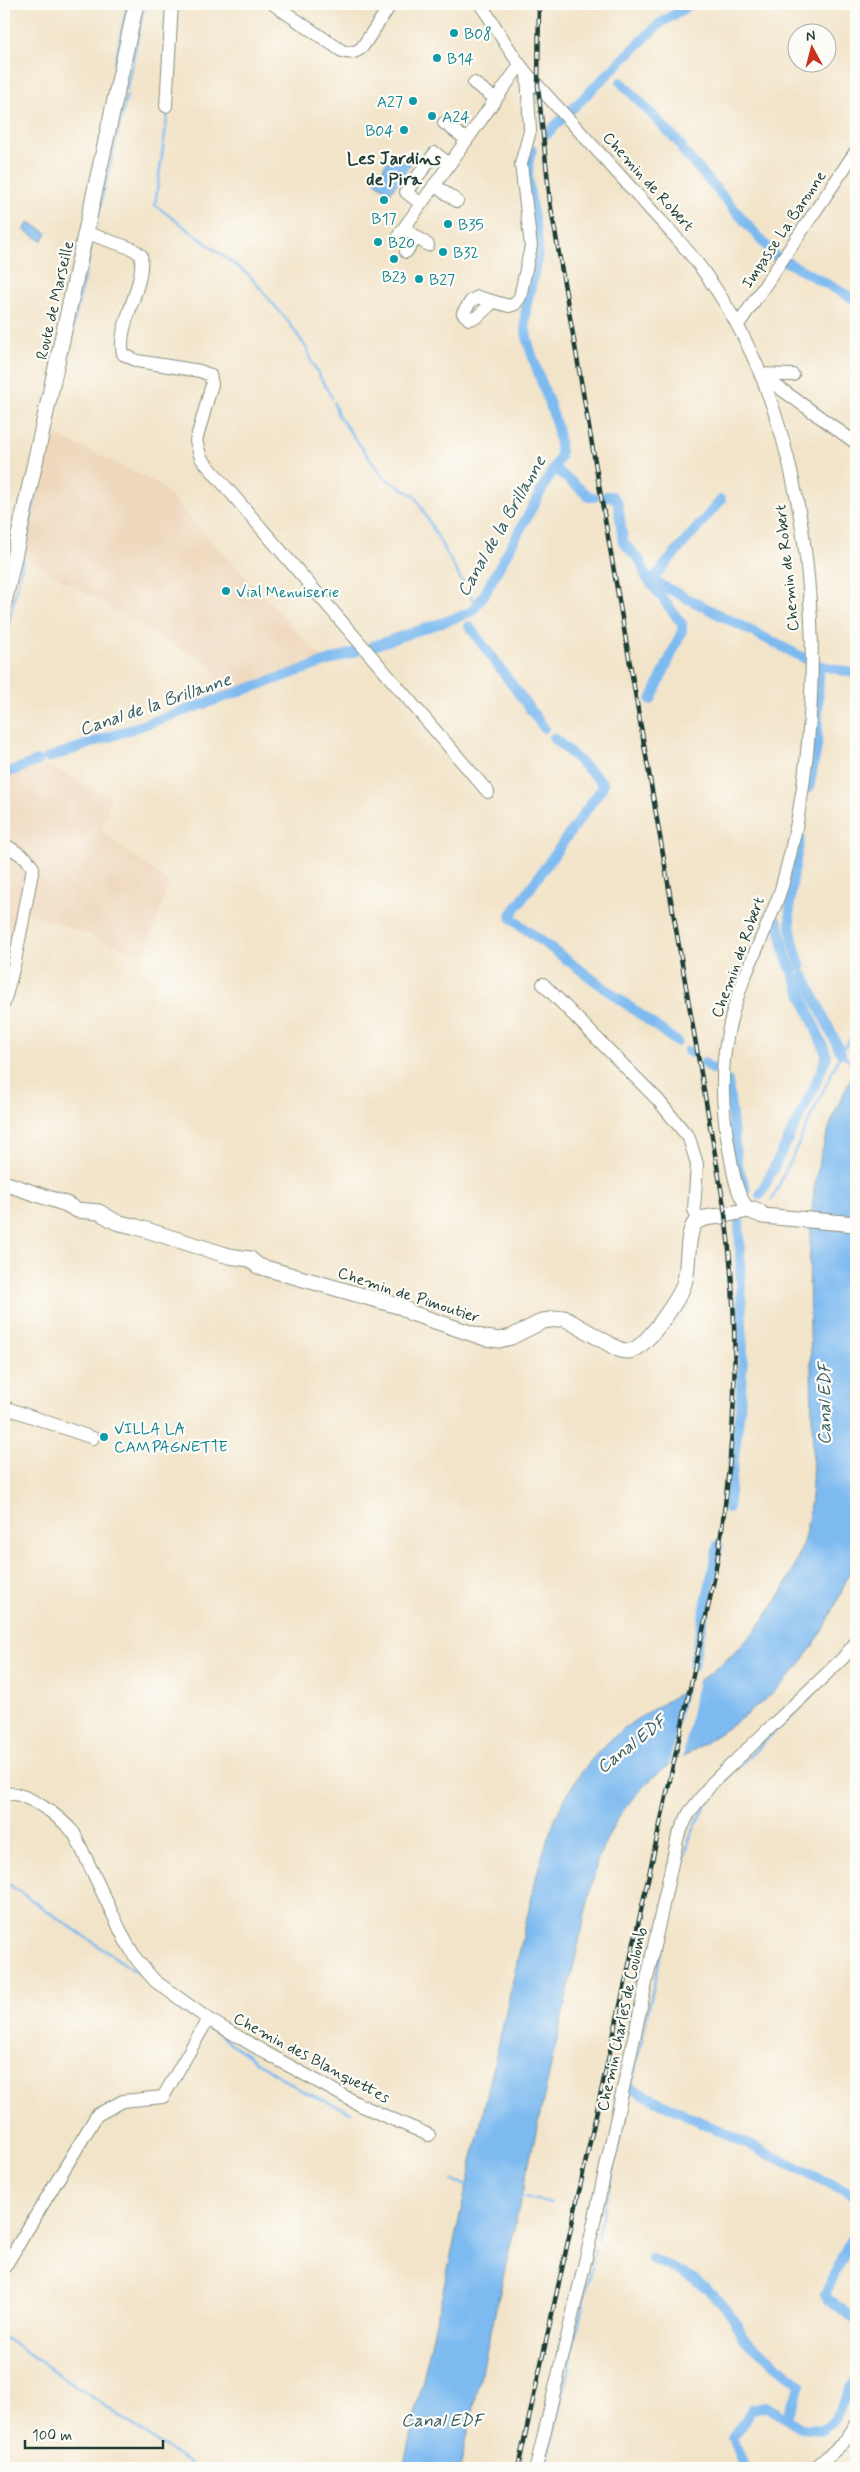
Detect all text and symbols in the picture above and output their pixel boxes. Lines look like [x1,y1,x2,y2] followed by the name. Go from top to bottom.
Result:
[788,22,838,72] north arrow
[464,24,492,45] place label: B08
[448,27,460,39] marker: B08
[805,27,816,46] text: N
[447,49,474,70] place label: B14
[431,52,443,64] marker: B14
[377,92,403,113] place label: A27
[407,95,419,107] marker: A27
[442,107,470,128] place label: A24
[426,110,438,122] marker: A24
[365,121,394,142] place label: B04
[398,124,410,136] marker: B04
[597,128,698,236] street label: Chemin de Robert
[347,147,441,192] district label: Les Jardins de Pira
[737,167,831,293] street label: Impasse La Baronne
[378,194,390,206] marker: B17
[371,209,397,230] place label: B17
[458,215,484,236] place label: B35
[442,218,454,230] marker: B35
[388,233,415,254] place label: B20
[372,236,384,248] marker: B20
[32,239,79,362] street label: Route de Marseille
[453,243,479,264] place label: B32
[437,246,449,258] marker: B32
[388,253,400,265] marker: B23
[382,267,407,288] place label: B23
[429,270,455,291] place label: B27
[413,273,425,285] marker: B27
[452,451,553,601] water label: Canal de la Brillanne
[770,503,805,632] street label: Chemin de Robert
[236,582,339,603] place label: Vial Menuiserie
[220,585,232,597] marker: Vial Menuiserie
[76,667,235,742] water label: Canal de la Brillanne
[707,894,770,1021] street label: Chemin de Robert
[335,1263,483,1328] street label: Chemin de Pimoutier
[813,1360,837,1445] water label: Canal EDF
[114,1419,228,1458] place label: VILLA LA CAMPAGNETTE
[98,1431,110,1443] marker: VILLA LA CAMPAGNETTE
[592,1708,673,1779] water label: Canal EDF
[593,1925,652,2113] street label: Chemin Charles de Coulomb
[229,2008,393,2109] street label: Chemin des Blanquettes
[401,2409,486,2433] water label: Canal EDF
[25,2417,162,2449] scale bar
[32,2426,72,2446] text: 100 m

